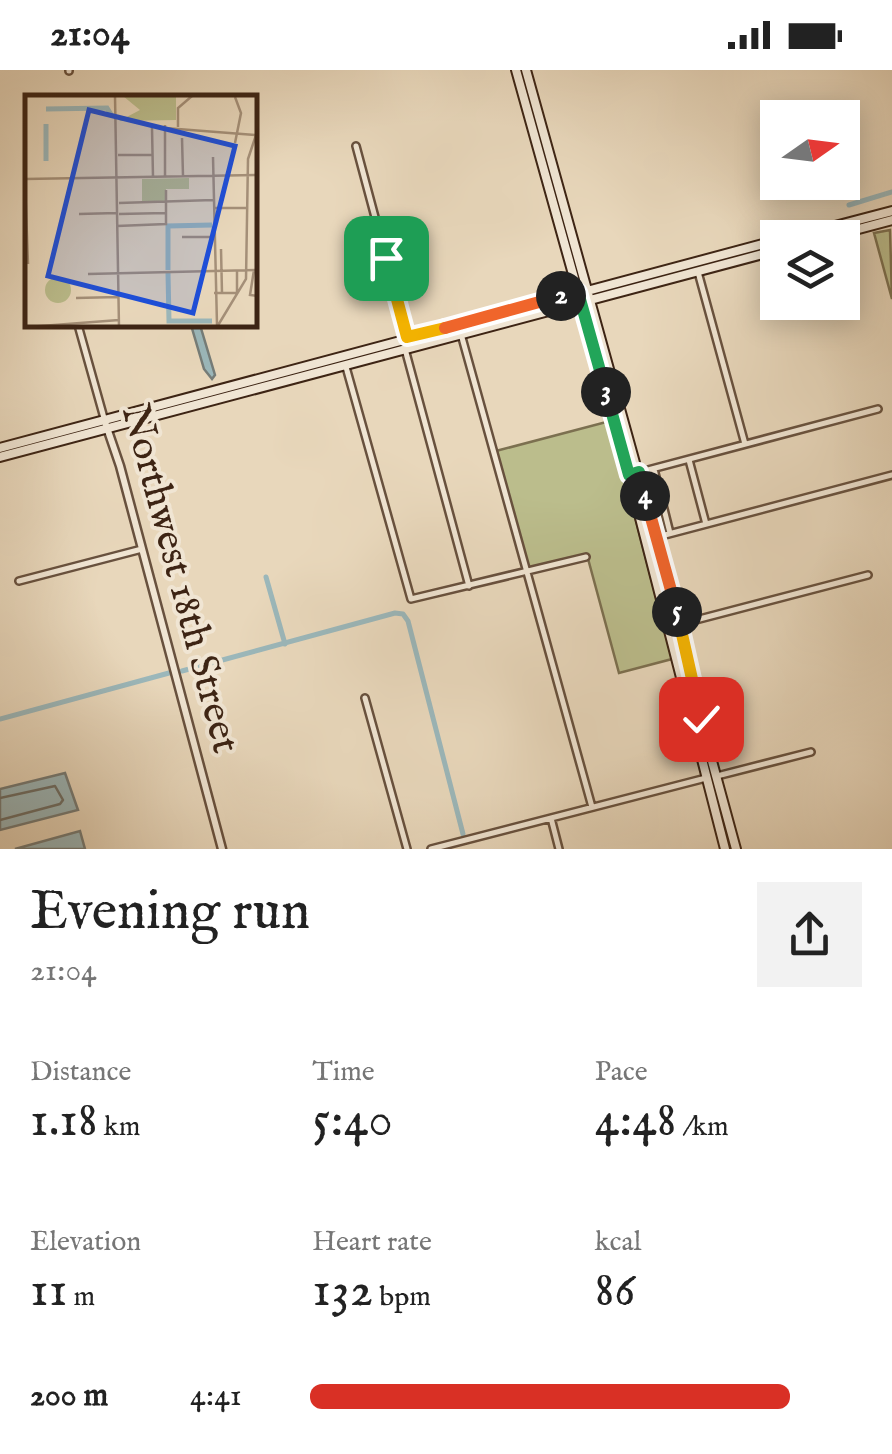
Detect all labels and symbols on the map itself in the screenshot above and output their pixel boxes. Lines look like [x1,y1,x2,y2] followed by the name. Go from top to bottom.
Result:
[25,95,258,328] inset map
[760,100,860,200] north arrow
[344,216,429,301] pin
[536,271,586,321] pin: 2
[581,367,631,417] pin: 3
[108,399,250,759] street label: Northwest 18th Street
[620,471,670,521] pin: 4
[652,587,702,637] pin: 5
[659,677,744,762] pin

